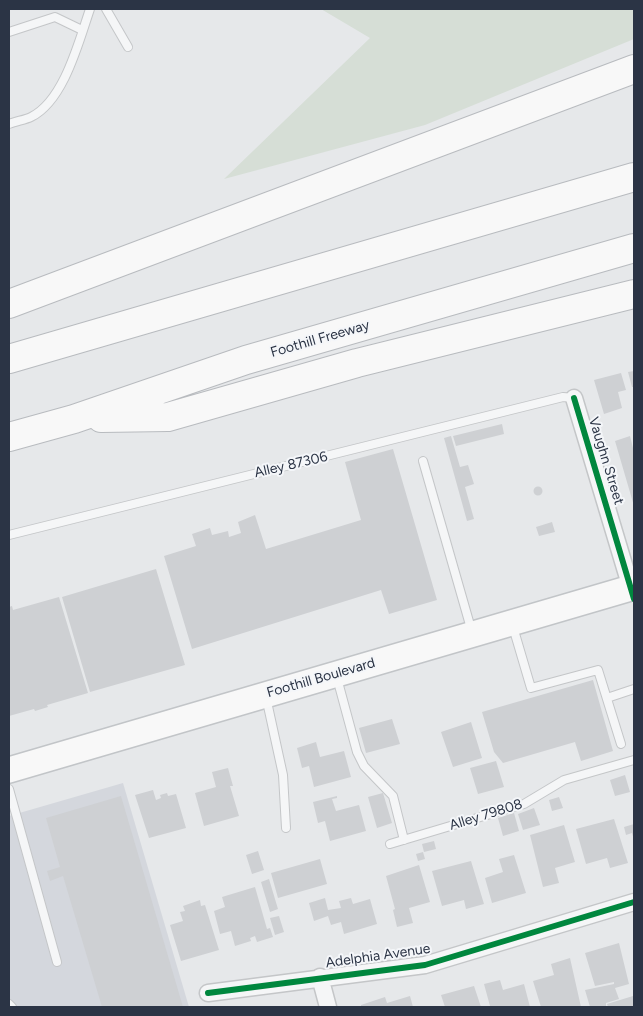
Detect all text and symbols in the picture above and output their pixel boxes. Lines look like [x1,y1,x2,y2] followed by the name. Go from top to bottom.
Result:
[269,317,371,361] street label: Foothill Freeway
[585,415,627,507] street label: Vaughn Street
[253,448,329,482] street label: Alley 87306
[265,654,377,702] street label: Foothill Boulevard
[447,796,525,834] street label: Alley 79808
[325,940,431,972] street label: Adelphia Avenue

